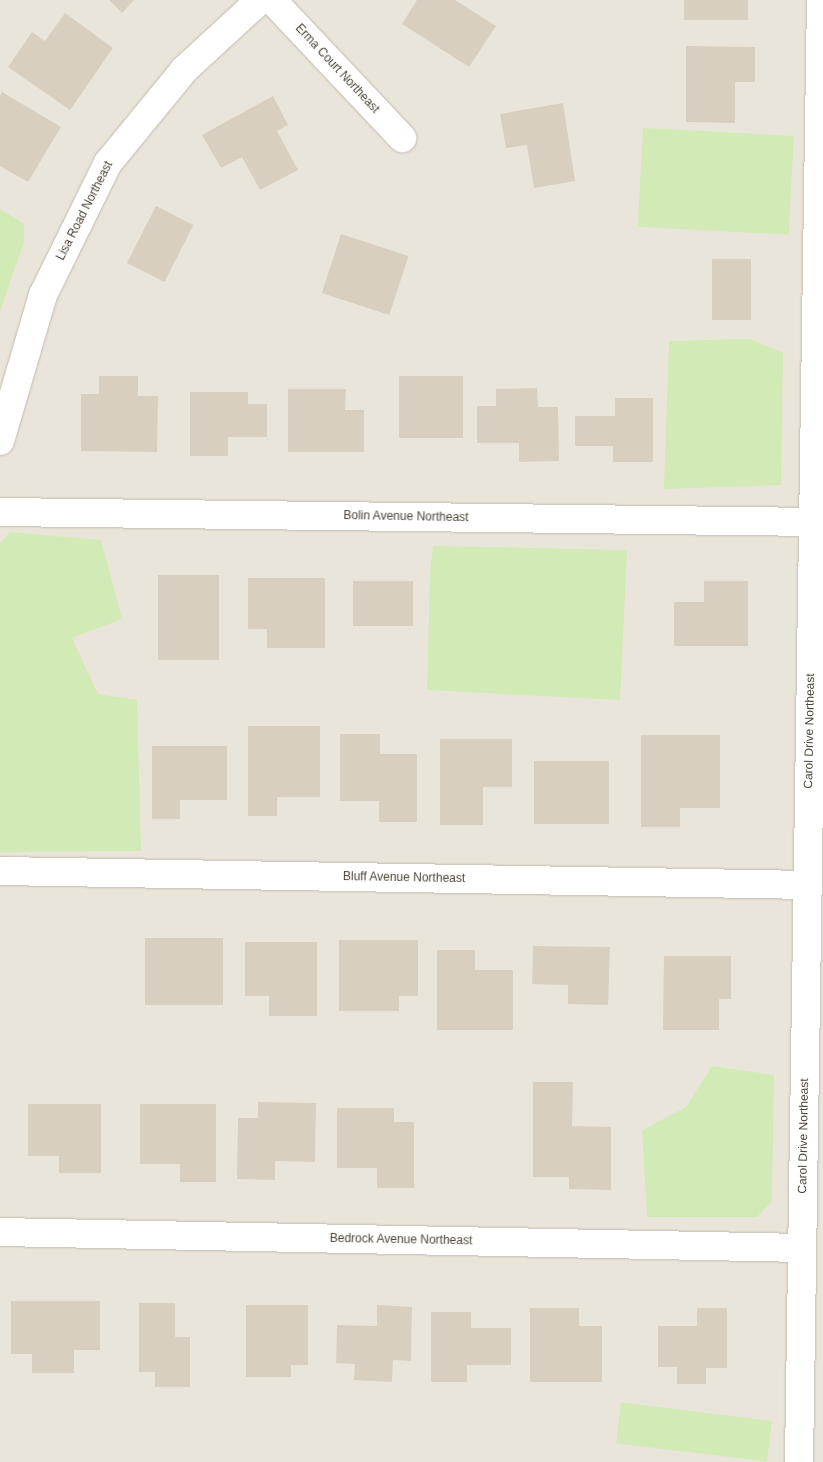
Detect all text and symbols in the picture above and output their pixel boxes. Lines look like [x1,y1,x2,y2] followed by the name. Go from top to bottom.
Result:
[292,21,382,117] street label: Erma Court Northeast
[54,159,116,263] street label: Lisa Road Northeast
[343,509,469,525] street label: Bolin Avenue Northeast
[802,673,818,789] street label: Carol Drive Northeast
[342,870,466,886] street label: Bluff Avenue Northeast
[796,1078,812,1194] street label: Carol Drive Northeast
[329,1232,473,1248] street label: Bedrock Avenue Northeast

